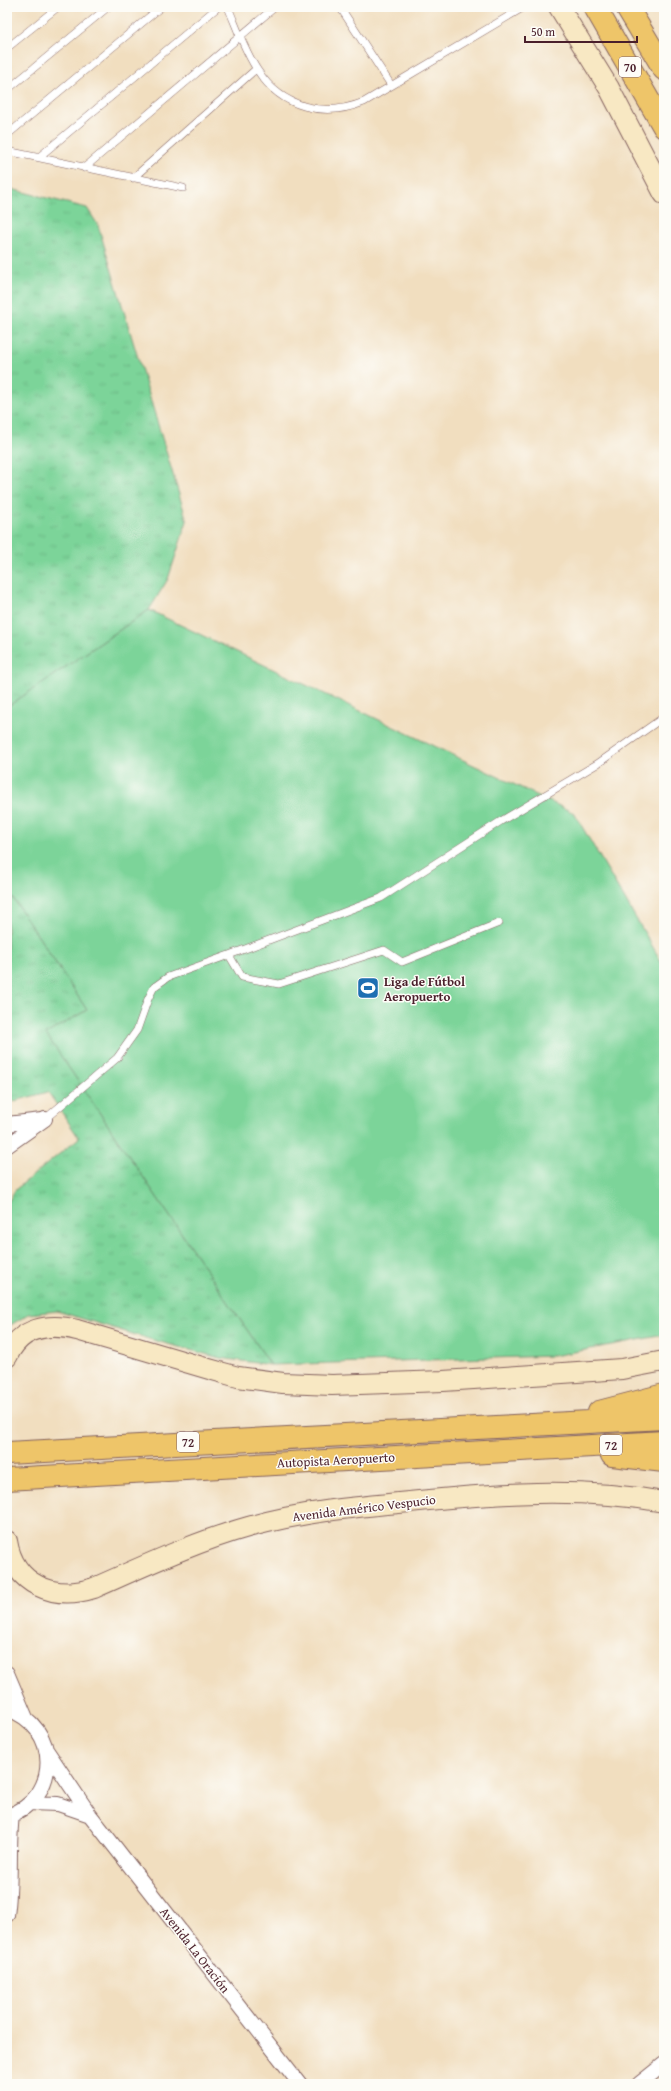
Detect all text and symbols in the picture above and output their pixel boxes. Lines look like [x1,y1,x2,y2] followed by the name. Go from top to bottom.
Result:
[525,18,637,44] scale bar
[531,23,555,40] text: 50 m
[619,57,641,77] road number: 70
[384,972,465,1006] place label: Liga de Fútbol Aeropuerto
[355,975,381,1001] sports icon: Liga de Fútbol Aeropuerto
[177,1432,199,1452] road number: 72
[600,1435,622,1455] road number: 72
[277,1447,396,1473] street label: Autopista Aeropuerto
[291,1490,437,1526] street label: Avenida Américo Vespucio
[155,1903,235,1998] street label: Avenida La Oración

